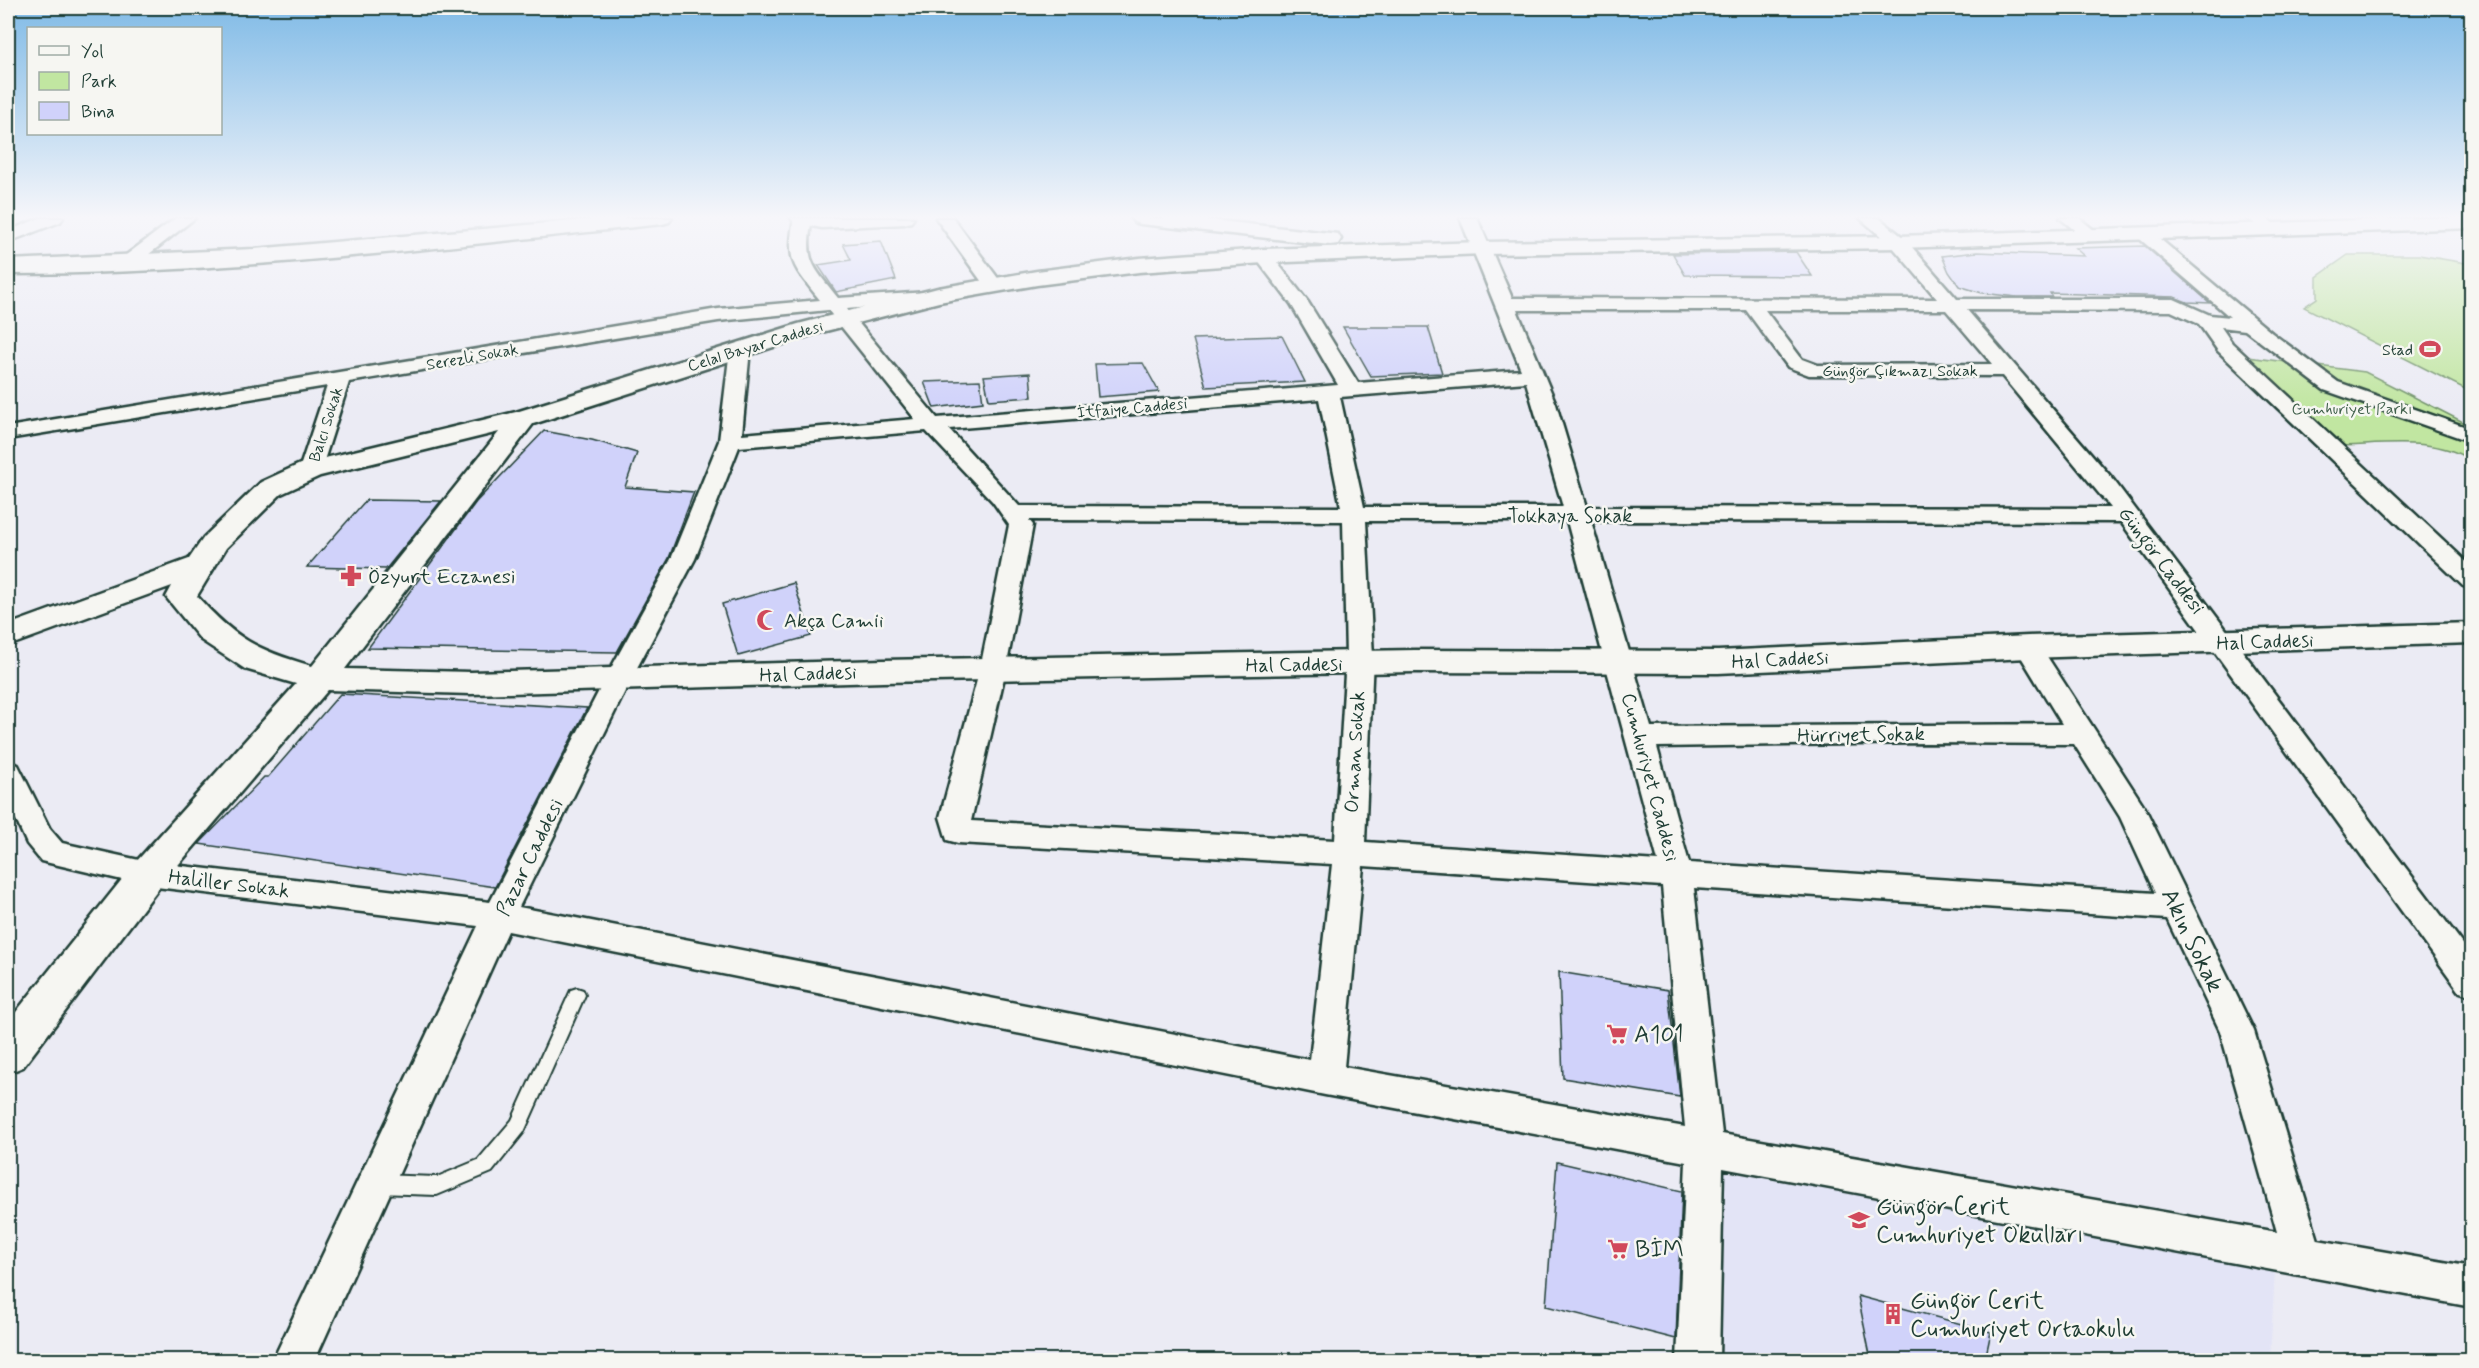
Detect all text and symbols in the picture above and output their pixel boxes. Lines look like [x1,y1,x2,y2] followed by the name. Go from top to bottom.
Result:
[27,27,222,135] legend
[81,40,104,64] text: Yol
[81,70,117,94] text: Park
[81,100,115,124] text: Bina
[685,316,826,377] street label: Celal Bayar Caddesi
[2418,337,2442,361] sports icon: Stad
[425,339,520,376] street label: Serezli Sokak
[2382,340,2413,361] place label: Stad
[1822,361,1978,383] street label: Güngör Çıkmazı Sokak
[304,384,348,465] street label: Balcı Sokak
[1076,393,1188,424] street label: İtfaiye Caddesi
[2292,399,2412,420] park label: Cumhuriyet Parkı
[2110,501,2210,622] street label: Güngör Caddesi
[1508,503,1632,530] street label: Tokkaya Sokak
[339,564,363,588] pharmacy icon: Özyurt Eczanesi
[368,564,515,591] place label: Özyurt Eczanesi
[755,608,779,632] mosque icon: Akça Camii
[784,608,884,635] place label: Akça Camii
[2216,627,2314,658] street label: Hal Caddesi
[1731,644,1829,677] street label: Hal Caddesi
[1245,651,1343,680] street label: Hal Caddesi
[759,659,857,690] street label: Hal Caddesi
[1339,690,1372,814] street label: Orman Sokak
[1614,690,1685,865] street label: Cumhuriyet Caddesi
[1797,721,1925,750] street label: Hürriyet Sokak
[490,794,570,921] street label: Pazar Caddesi
[167,864,291,905] street label: Haliller Sokak
[2153,884,2230,998] street label: Akın Sokak
[1634,1020,1684,1051] place label: A101
[1605,1022,1629,1046] supermarket icon: A101
[1876,1192,2084,1251] place label: Güngör Cerit Cumhuriyet Okulları
[1847,1208,1871,1232] school or university icon: Güngör Cerit Cumhuriyet Okulları
[1635,1235,1684,1266] place label: BİM
[1606,1237,1630,1261] supermarket icon: BİM
[1910,1286,2135,1345] place label: Güngör Cerit Cumhuriyet Ortaokulu
[1881,1302,1905,1326] building icon: Güngör Cerit Cumhuriyet Ortaokulu

